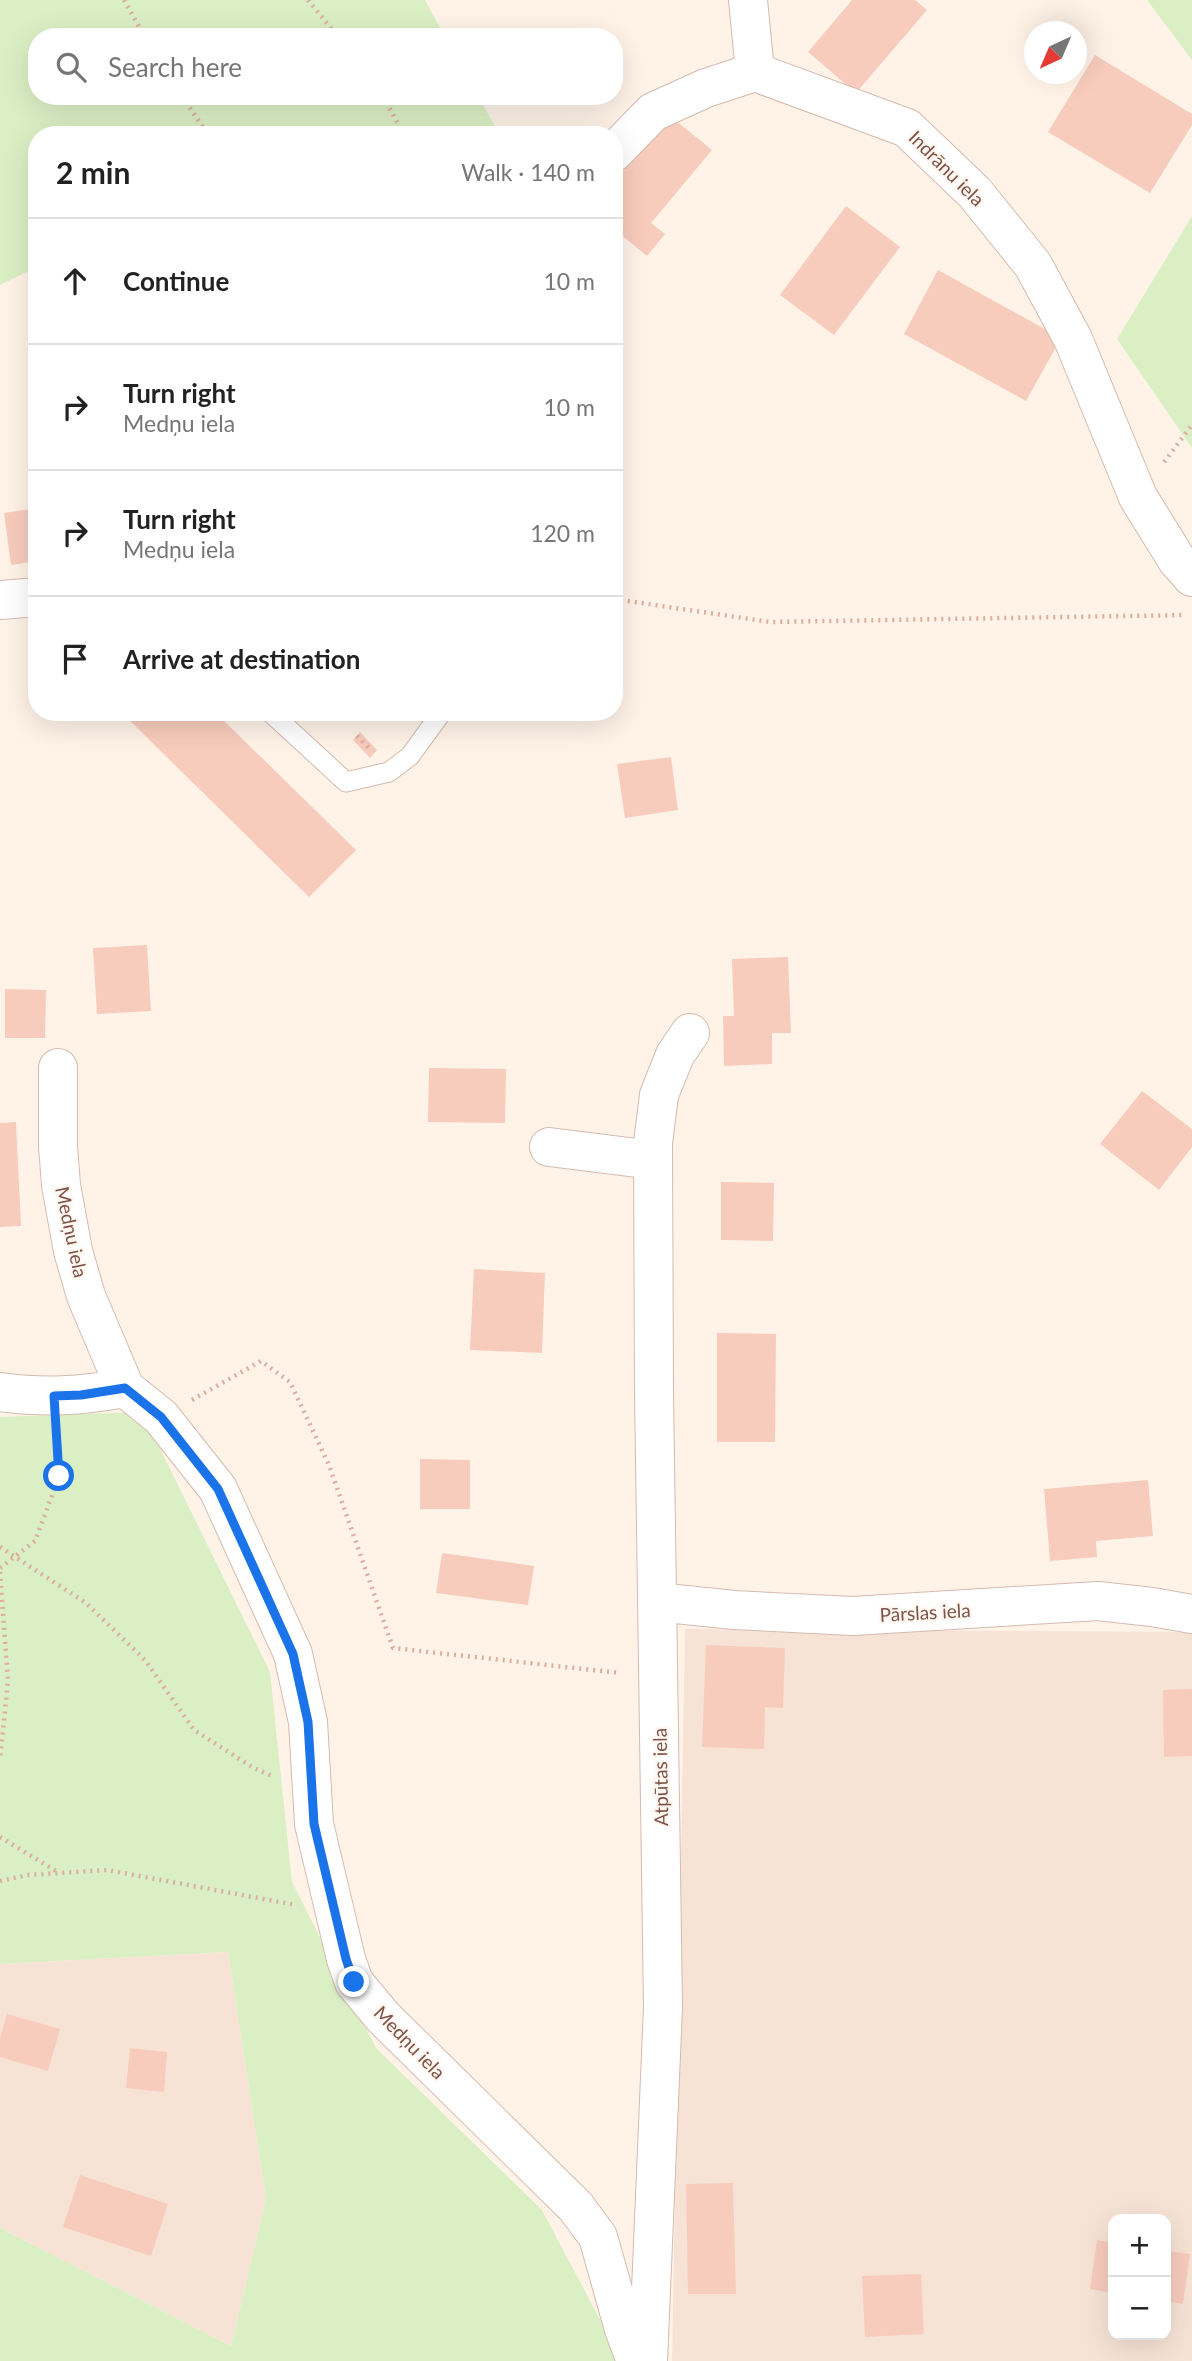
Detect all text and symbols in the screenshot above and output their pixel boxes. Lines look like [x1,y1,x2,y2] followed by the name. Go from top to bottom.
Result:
[1024,21,1087,84] north arrow
[28,28,623,105] search box
[52,48,90,86] icon: search
[108,51,242,83] text: Search here
[904,125,990,211] street label: Indrānu iela
[56,154,130,190] text: 2 min
[461,158,595,186] text: Walk · 140 m
[56,262,94,300] icon: ahead
[123,265,229,297] text: Continue
[544,267,595,295] text: 10 m
[123,377,236,409] text: Turn right
[56,388,94,426] icon: right
[544,393,595,421] text: 10 m
[123,409,235,437] text: Medņu iela
[123,503,236,535] text: Turn right
[56,514,94,552] icon: right
[530,519,595,547] text: 120 m
[123,535,235,563] text: Medņu iela
[56,640,94,678] icon: arrive
[123,643,360,675] text: Arrive at destination
[51,1184,93,1280] street label: Medņu iela
[43,1460,74,1491] route start
[879,1598,971,1626] street label: Pārslas iela
[648,1728,672,1826] street label: Atpūtas iela
[338,1966,369,1997] route end
[370,2001,450,2083] street label: Medņu iela
[1108,2214,1171,2340] map controls
[1108,2214,1171,2277] button: +
[1108,2277,1171,2340] button: −

